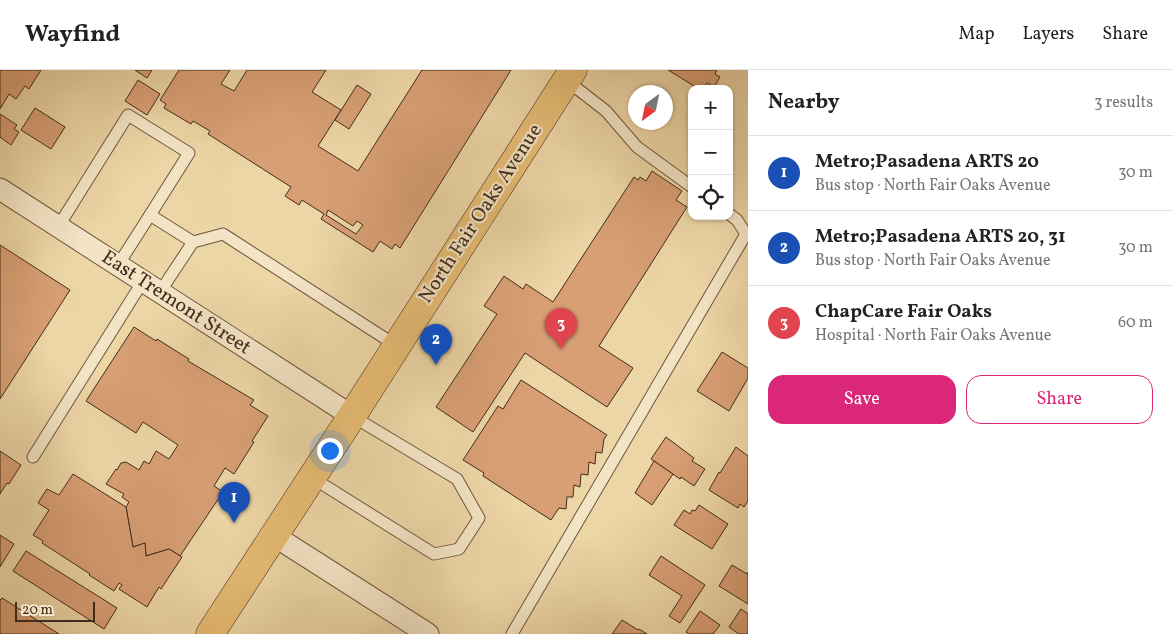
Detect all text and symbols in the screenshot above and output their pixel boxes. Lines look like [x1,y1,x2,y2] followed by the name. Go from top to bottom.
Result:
[25,18,120,52] text: Wayfind
[958,22,994,47] text: Map
[1022,22,1074,47] text: Layers
[1102,22,1148,47] text: Share
[628,85,673,130] north arrow
[688,85,733,220] map controls
[688,85,733,130] button: +
[768,88,839,117] text: Nearby
[1094,92,1153,114] text: 3 results
[412,119,550,309] street label: North Fair Oaks Avenue
[688,130,733,175] button: −
[815,149,1039,175] text: Metro;Pasadena ARTS 20
[781,162,787,184] text: 1
[1118,162,1153,184] text: 30 m
[688,175,733,220] button: locate
[815,175,1051,197] text: Bus stop · North Fair Oaks Avenue
[815,224,1066,250] text: Metro;Pasadena ARTS 20, 31
[780,237,788,259] text: 2
[1118,237,1153,259] text: 30 m
[96,244,256,362] street label: East Tremont Street
[815,250,1051,272] text: Bus stop · North Fair Oaks Avenue
[815,299,992,325] text: ChapCare Fair Oaks
[545,308,577,349] pin: 3
[780,312,788,334] text: 3
[1118,312,1153,334] text: 60 m
[420,324,452,365] pin: 2
[815,325,1051,347] text: Hospital · North Fair Oaks Avenue
[768,375,956,424] button: Save
[966,375,1153,424] button: Share
[317,438,343,464] your location
[218,482,250,523] pin: 1
[15,599,95,622] scale bar
[22,601,53,620] text: 20 m

